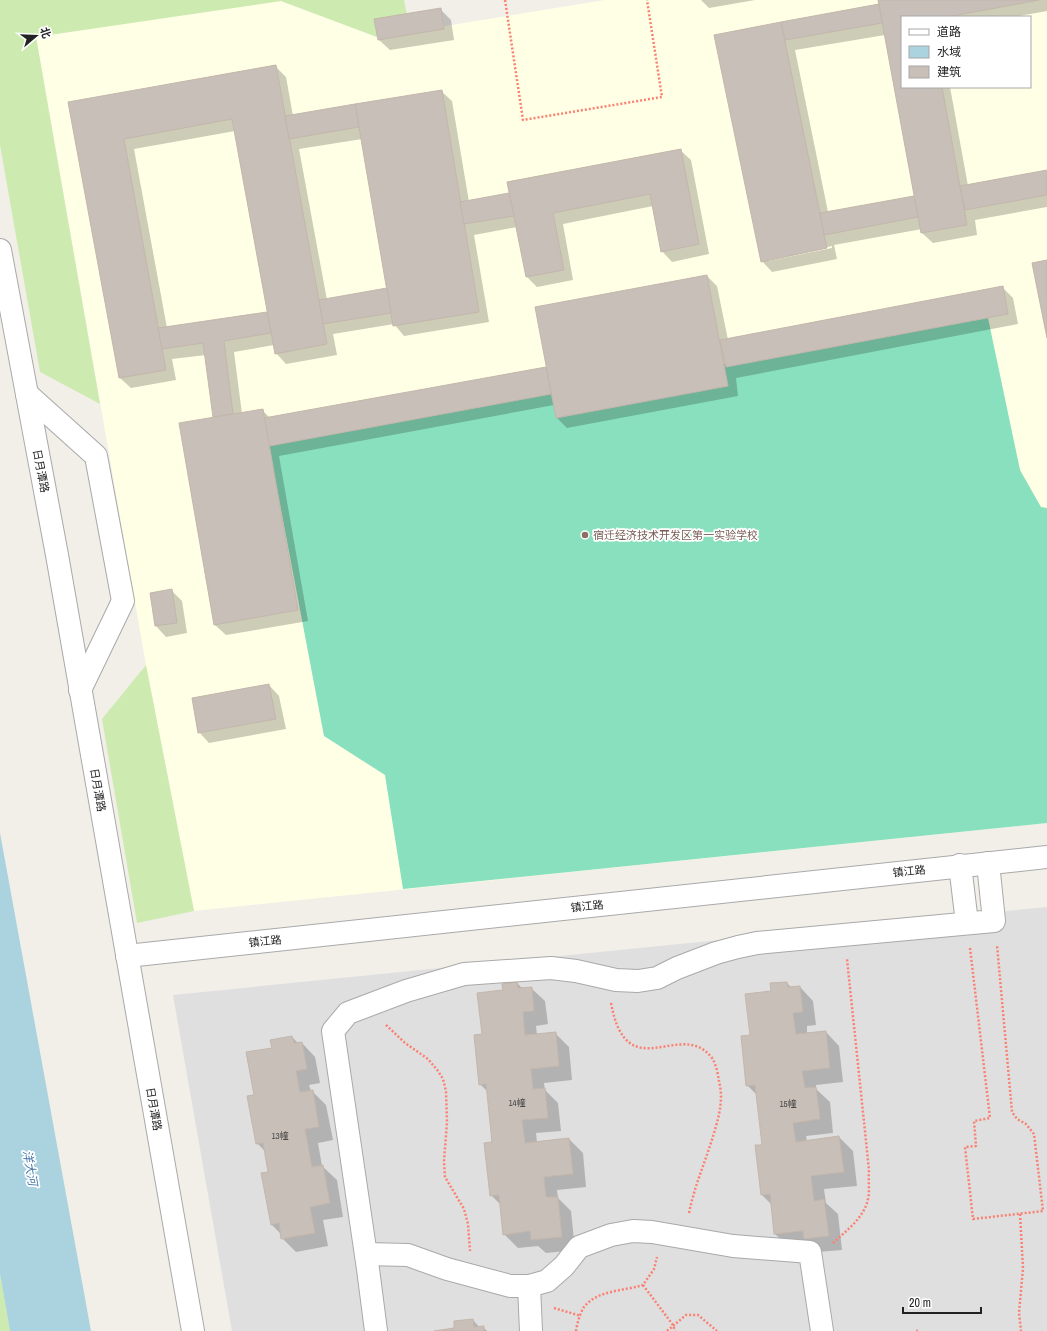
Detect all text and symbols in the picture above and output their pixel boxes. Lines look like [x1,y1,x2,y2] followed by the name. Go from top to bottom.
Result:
[16,16,56,56] north arrow
[901,16,1031,88] legend
[937,24,961,40] text: 道路
[37,25,54,40] text: 北
[937,44,961,60] text: 水域
[937,64,961,80] text: 建筑
[30,448,52,494] street label: 日月潭路
[593,528,758,542] place label: 宿迁经济技术开发区第一实验学校
[580,530,590,540] marker: 宿迁经济技术开发区第一实验学校
[87,767,109,813] street label: 日月潭路
[892,862,926,880] street label: 镇江路
[570,897,604,915] street label: 镇江路
[248,932,282,950] street label: 镇江路
[143,1086,165,1132] street label: 日月潭路
[508,1097,526,1109] house number: 14幢
[779,1098,797,1110] house number: 15幢
[271,1130,289,1142] house number: 13幢
[19,1149,41,1189] water label: 洋大河
[903,1289,981,1315] scale bar
[909,1295,931,1311] text: 20 m

